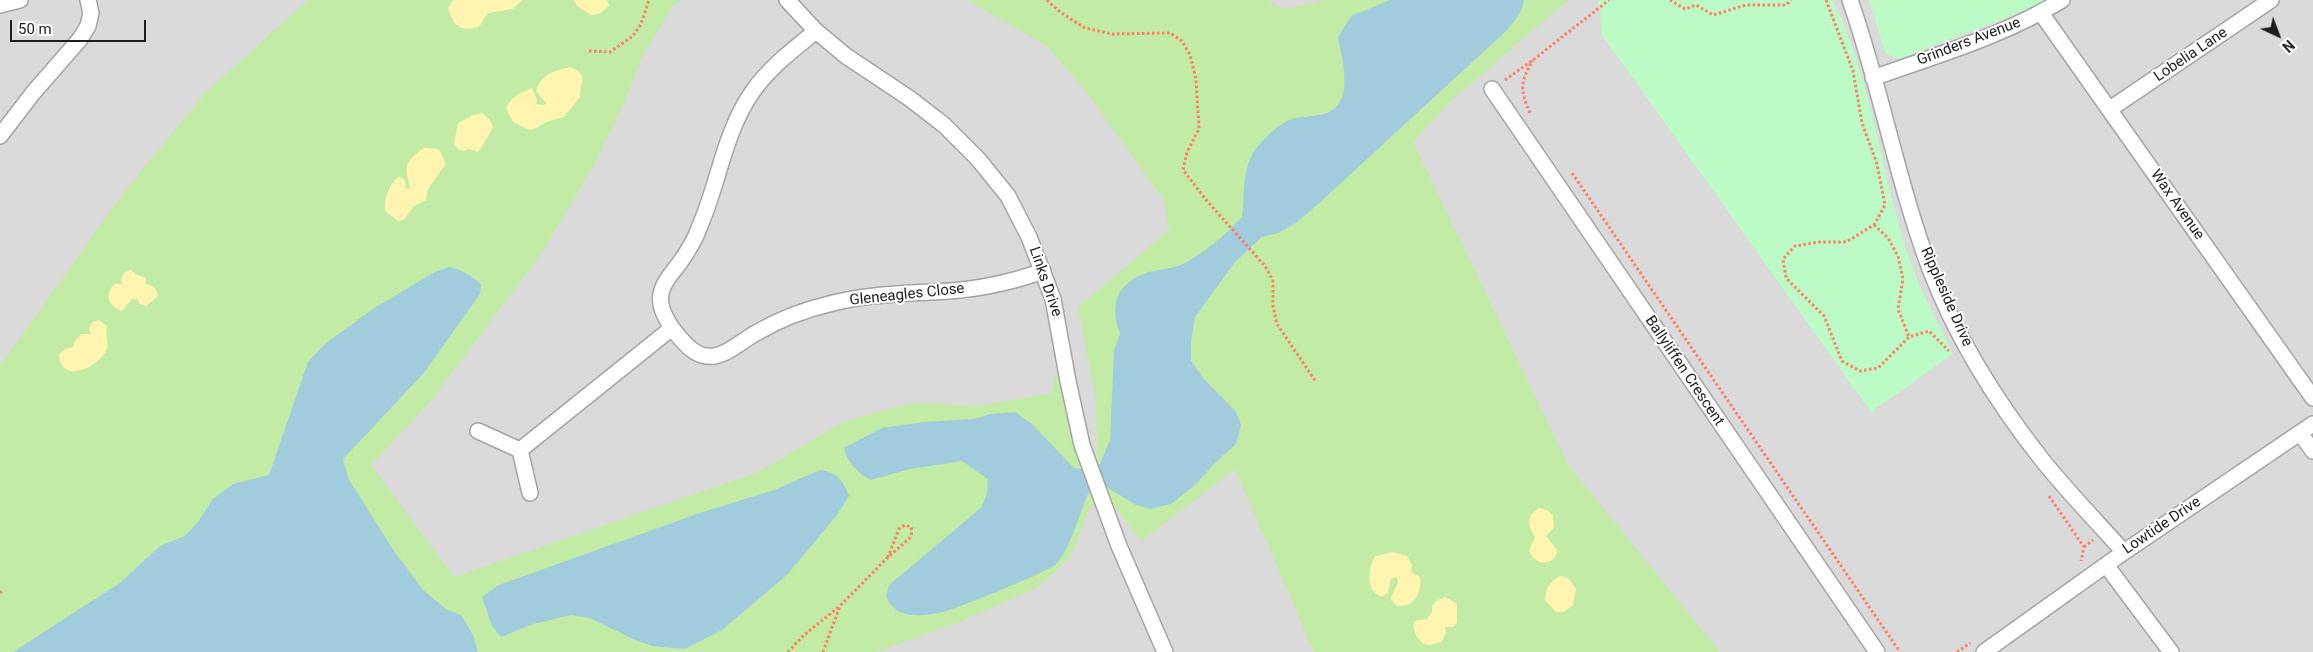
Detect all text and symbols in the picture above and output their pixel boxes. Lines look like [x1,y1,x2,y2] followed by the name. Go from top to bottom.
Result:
[12,10,149,42] scale bar
[2253,10,2303,60] north arrow
[1915,14,2023,70] street label: Grinders Avenue
[18,20,52,38] text: 50 m
[2151,24,2231,86] street label: Lobelia Lane
[2279,37,2297,55] text: N
[2146,166,2208,244] street label: Wax Avenue
[1025,245,1065,319] street label: Links Drive
[1916,245,1976,349] street label: Rippleside Drive
[849,280,965,310] street label: Gleneagles Close
[1641,313,1727,429] street label: Ballyliffen Crescent
[2120,493,2204,559] street label: Lowtide Drive

